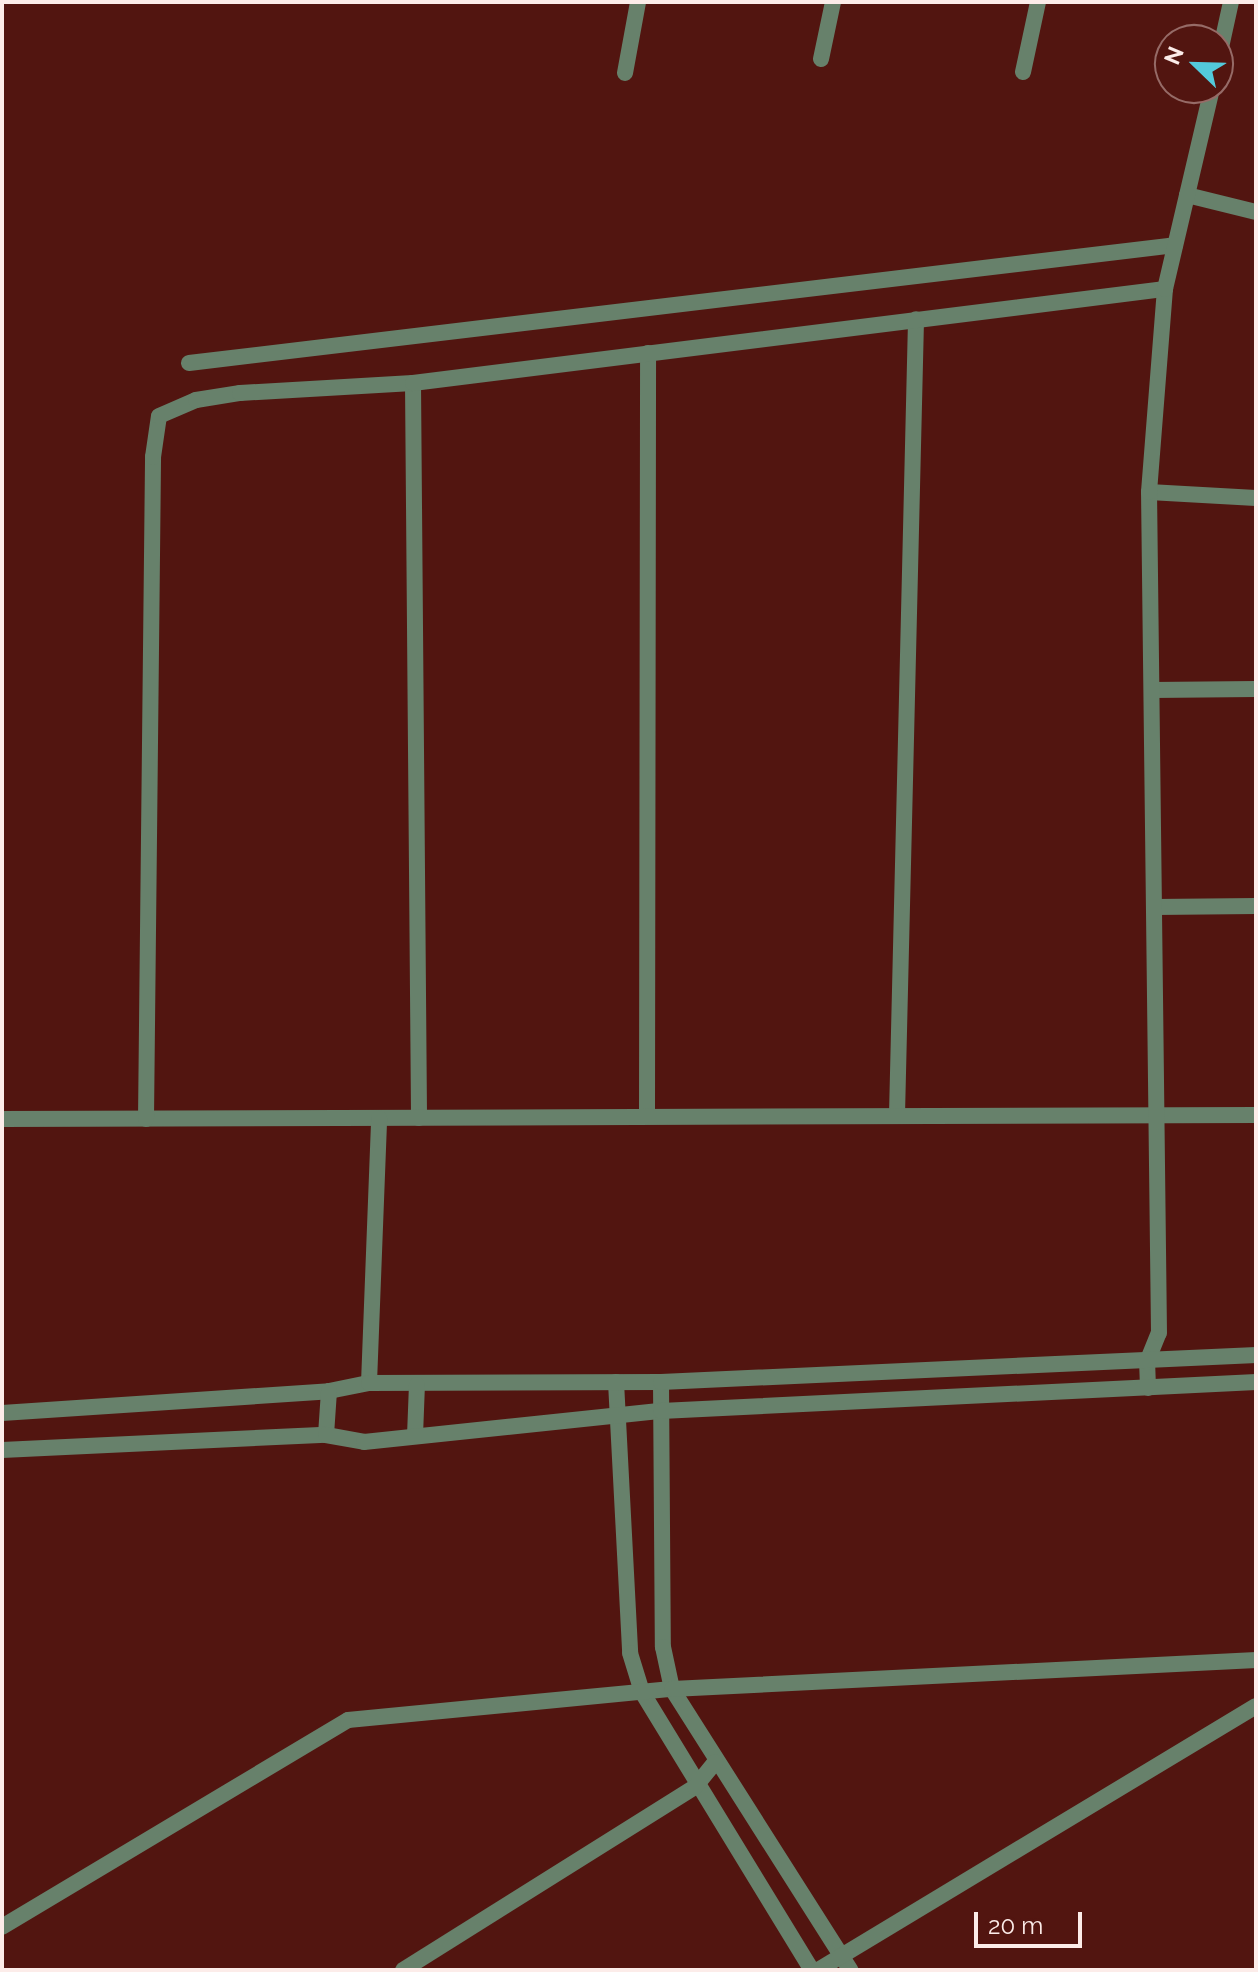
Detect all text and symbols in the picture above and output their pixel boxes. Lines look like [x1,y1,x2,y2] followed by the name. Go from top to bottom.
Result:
[1154,24,1234,104] north arrow
[1158,43,1189,68] text: N
[978,1896,1086,1946] scale bar
[988,1911,1043,1940] text: 20 m

